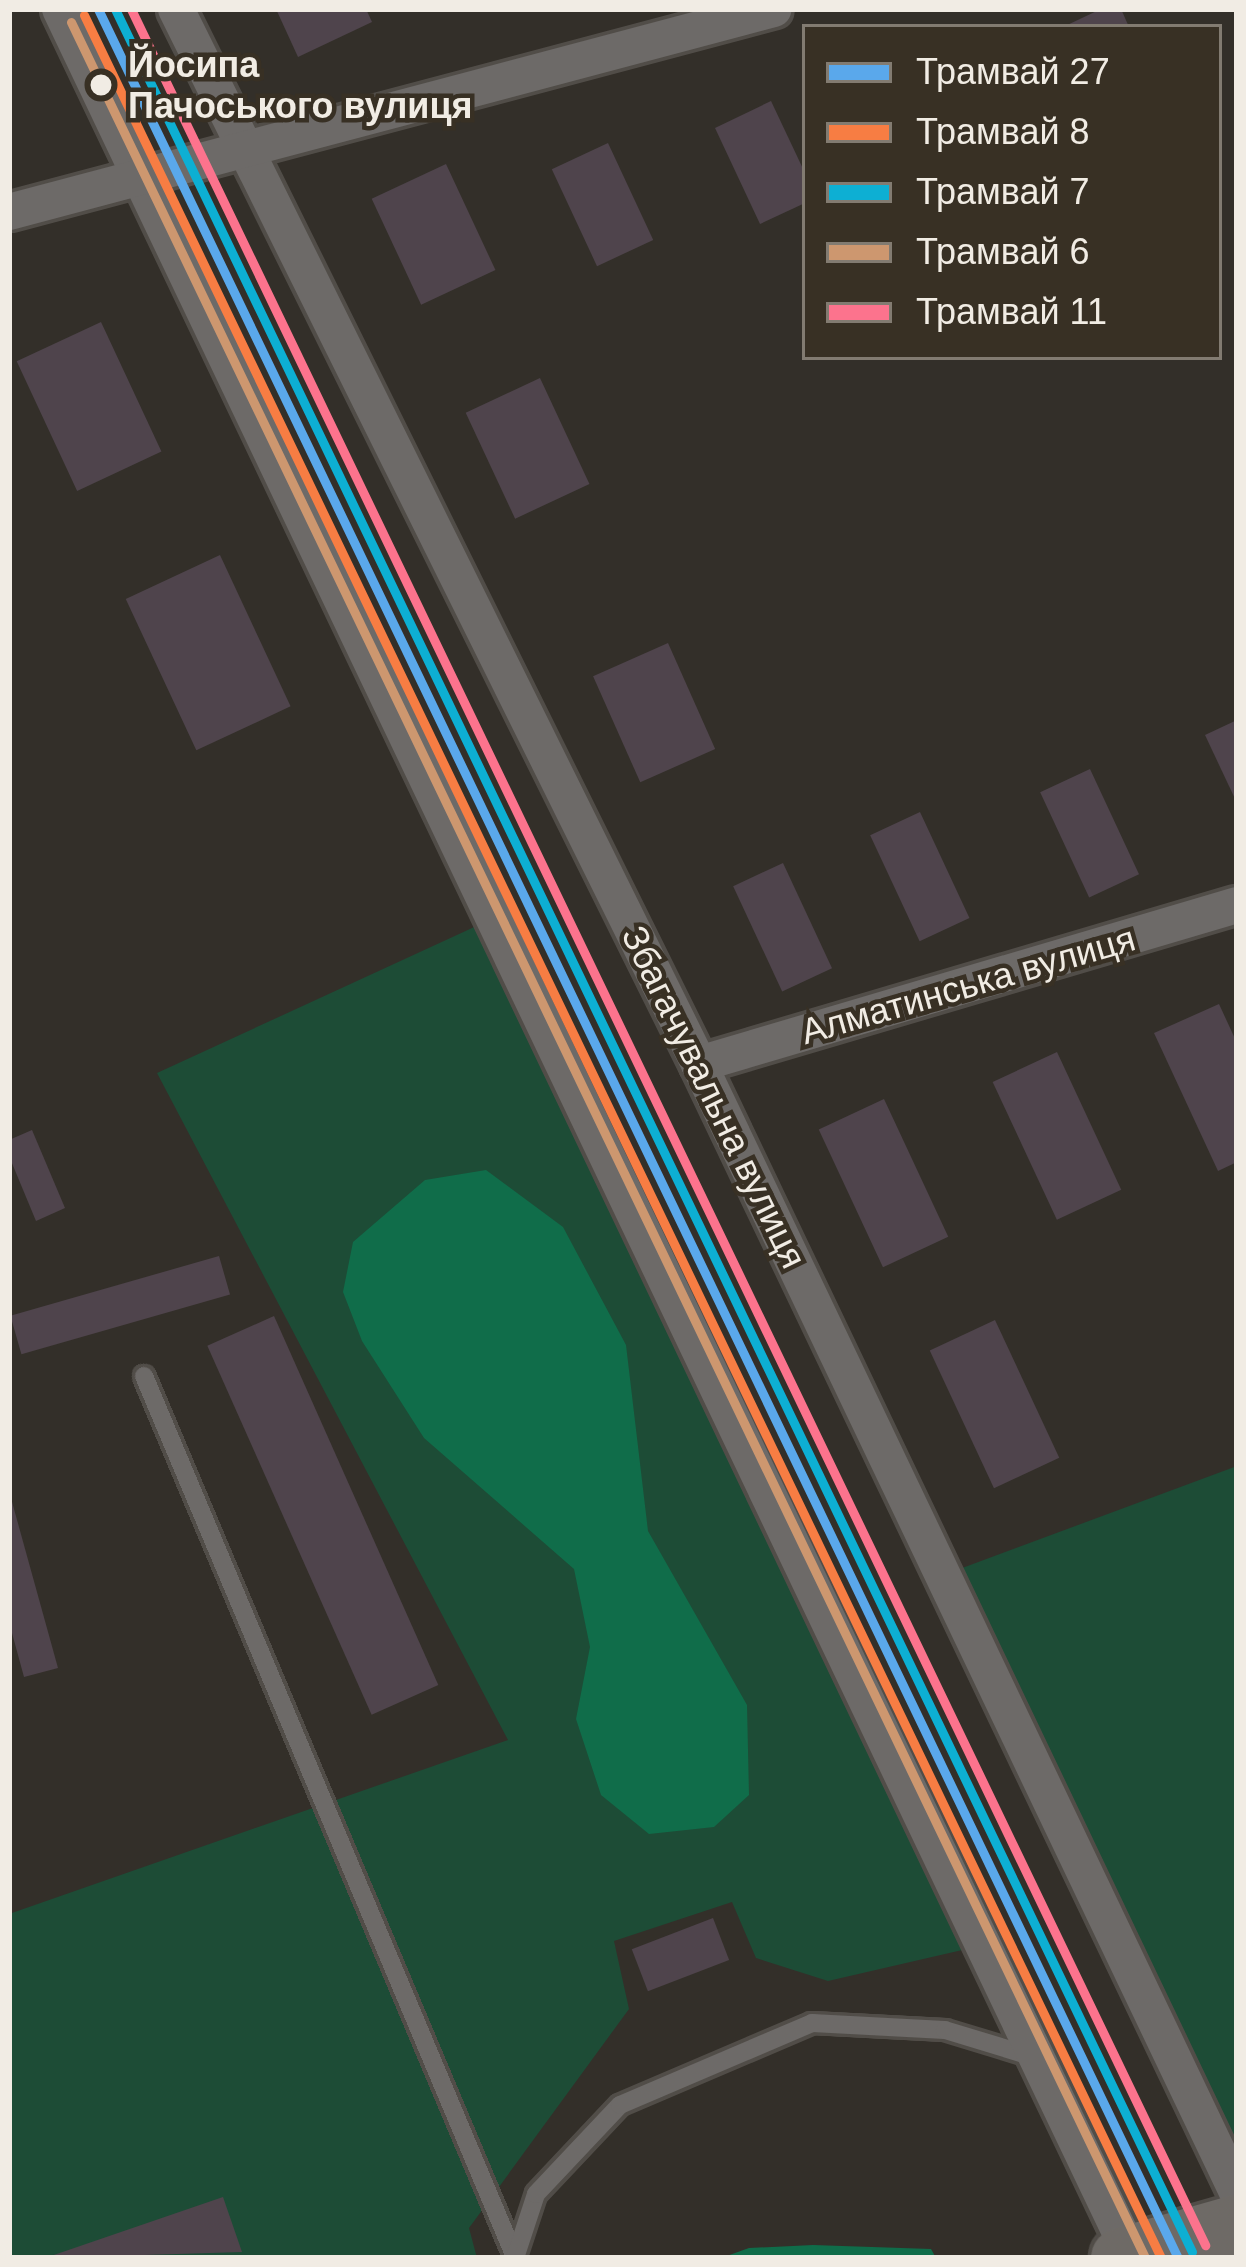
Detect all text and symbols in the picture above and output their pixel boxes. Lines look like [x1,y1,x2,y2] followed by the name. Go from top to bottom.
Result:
[802,24,1222,360] legend
[128,42,473,127] place label: Йосипа Пачоського вулиця
[916,51,1110,92] text: Трамвай 27
[85,69,117,101] marker: Йосипа Пачоського вулиця
[916,111,1090,152] text: Трамвай 8
[916,171,1090,212] text: Трамвай 7
[916,231,1090,272] text: Трамвай 6
[916,291,1107,332] text: Трамвай 11
[796,917,1140,1053] street label: Алматинська вулиця
[612,919,816,1275] street label: Збагачувальна вулиця

